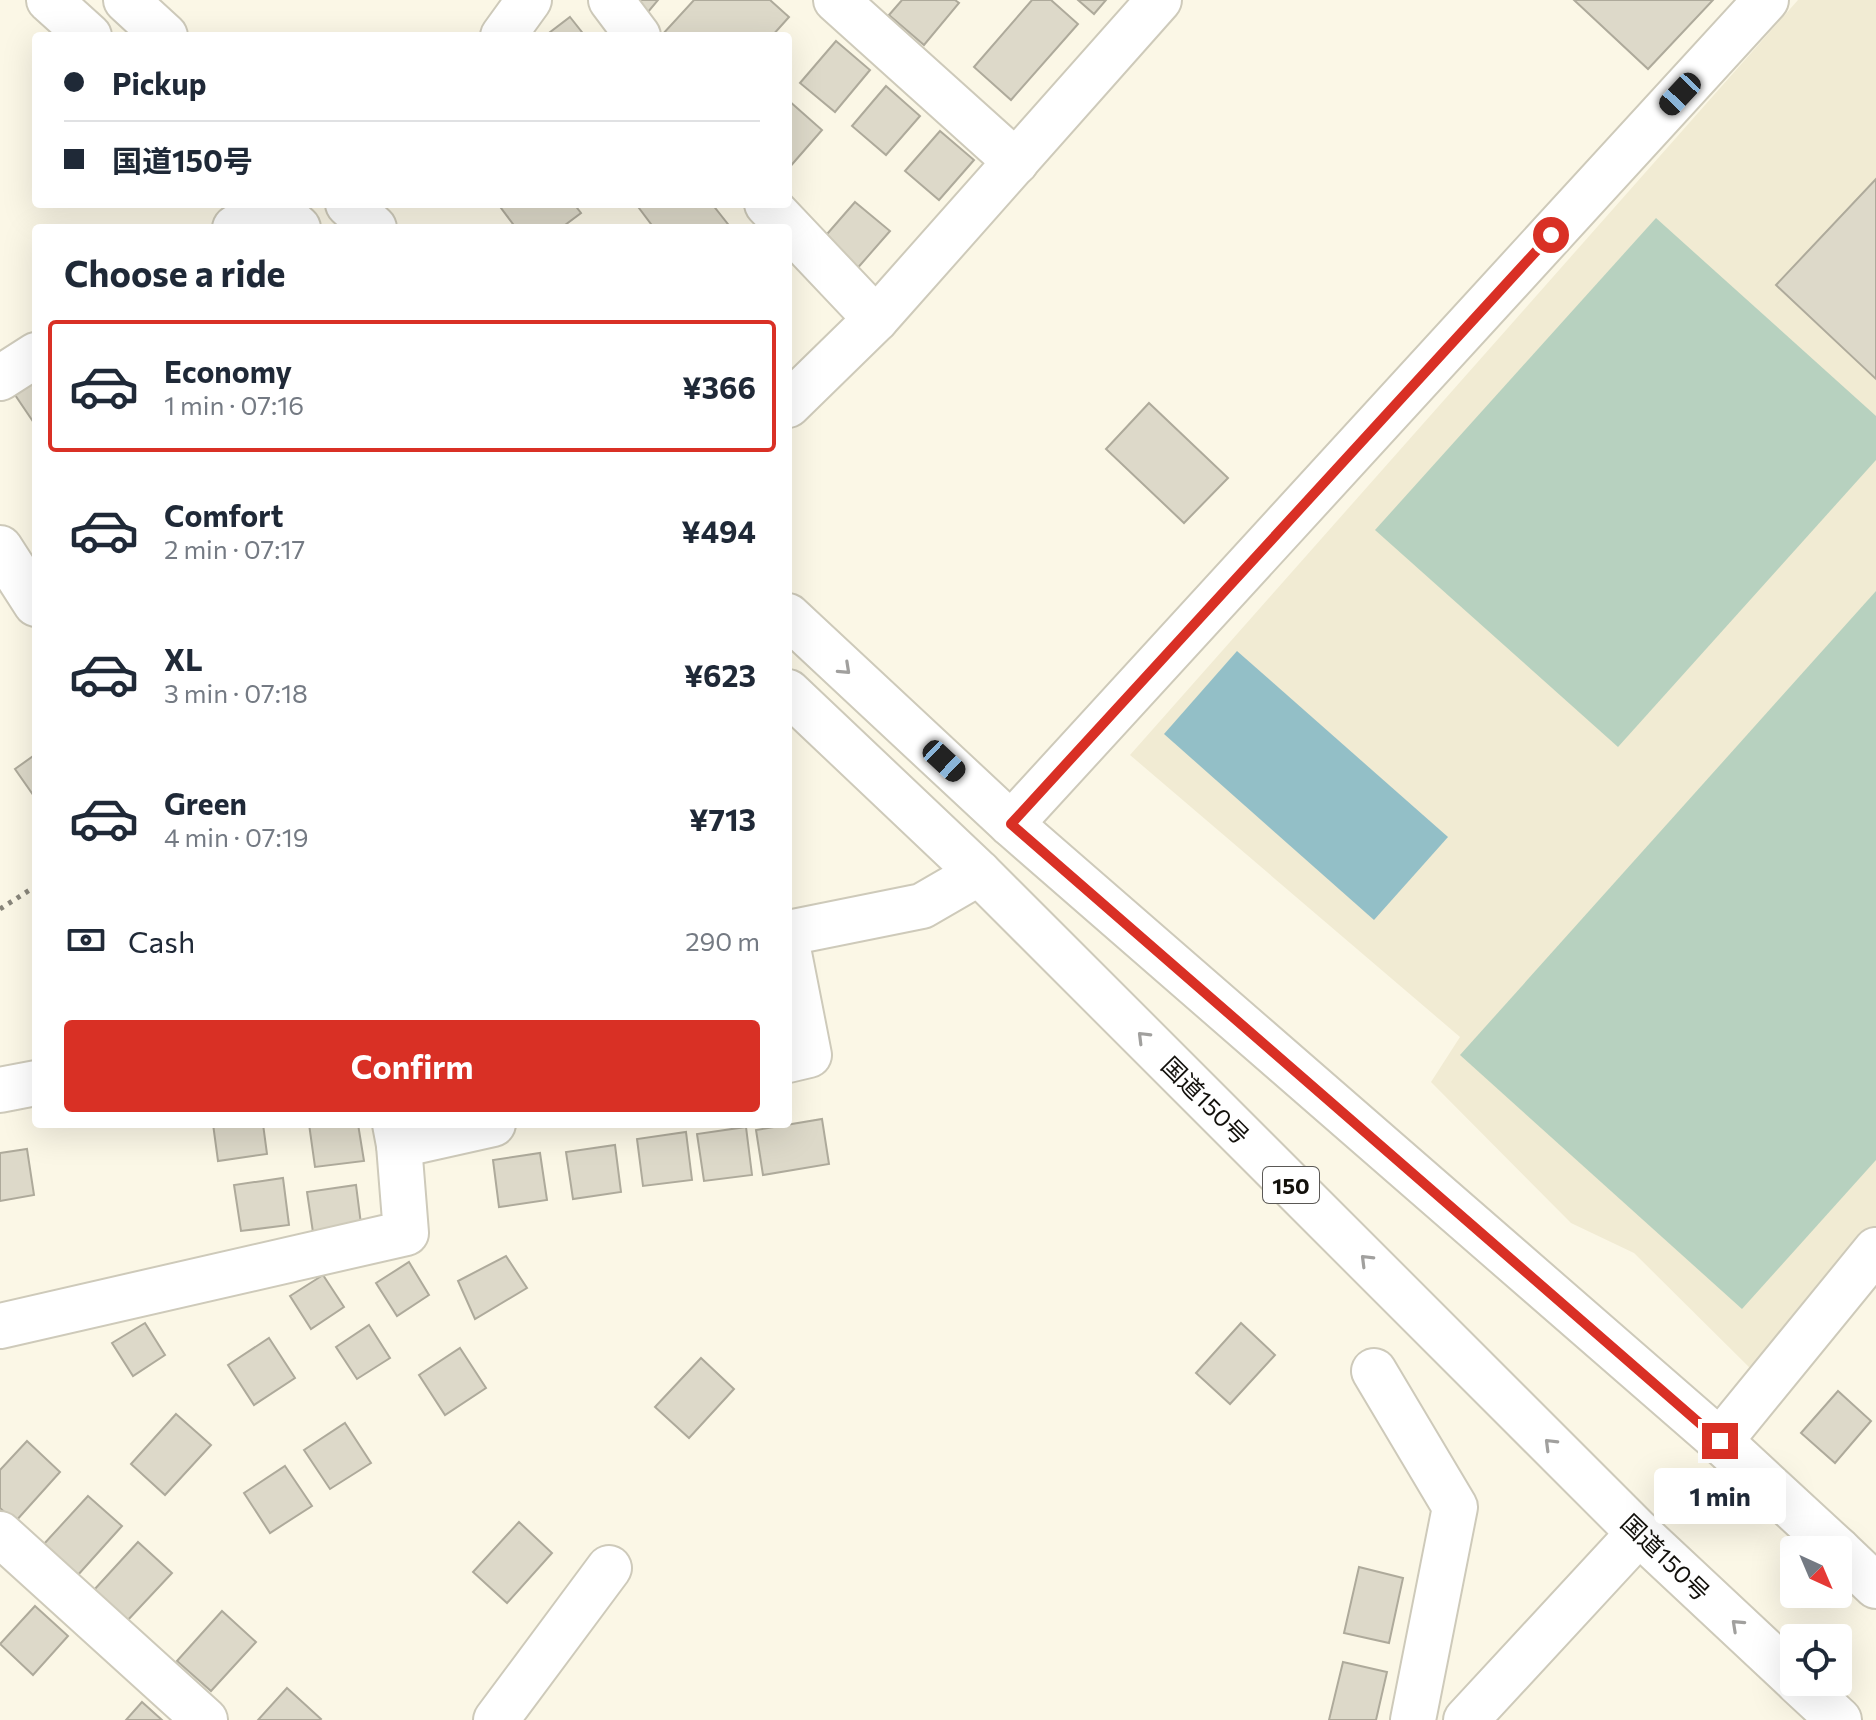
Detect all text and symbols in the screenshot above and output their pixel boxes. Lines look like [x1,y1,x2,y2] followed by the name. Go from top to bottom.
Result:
[112,64,206,101] text: Pickup
[1655,68,1705,120] car
[112,141,253,178] text: 国道150号
[1533,217,1569,253] route start
[64,250,285,294] text: Choose a ride
[68,350,140,422] icon: car
[164,352,292,389] text: Economy
[682,368,756,405] text: ¥366
[164,389,304,420] text: 1 min · 07:16
[68,494,140,566] icon: car
[164,496,283,533] text: Comfort
[681,512,756,549] text: ¥494
[164,533,305,564] text: 2 min · 07:17
[68,638,140,710] icon: car
[164,640,203,677] text: XL
[684,656,756,693] text: ¥623
[836,660,850,675] one-way arrow
[164,677,308,708] text: 3 min · 07:18
[918,736,970,786] car
[68,782,140,854] icon: car
[164,784,247,821] text: Green
[689,800,756,837] text: ¥713
[164,821,309,852] text: 4 min · 07:19
[64,918,108,962] icon: cash
[128,922,195,959] text: Cash
[685,925,760,956] text: 290 m
[64,1020,760,1112] button: Confirm
[1138,1032,1152,1046] one-way arrow
[1156,1050,1256,1150] street label: 国道150号
[1263,1167,1319,1203] road number: 150
[1361,1255,1375,1269] one-way arrow
[1702,1423,1738,1459] route end
[1545,1439,1559,1453] one-way arrow
[1654,1469,1786,1525] callout: 1 min
[1689,1480,1751,1511] text: 1 min
[1616,1508,1716,1606] street label: 国道150号
[1780,1536,1852,1608] north arrow
[1780,1536,1852,1696] map controls
[1732,1619,1746,1634] one-way arrow
[1780,1624,1852,1696] button: locate

